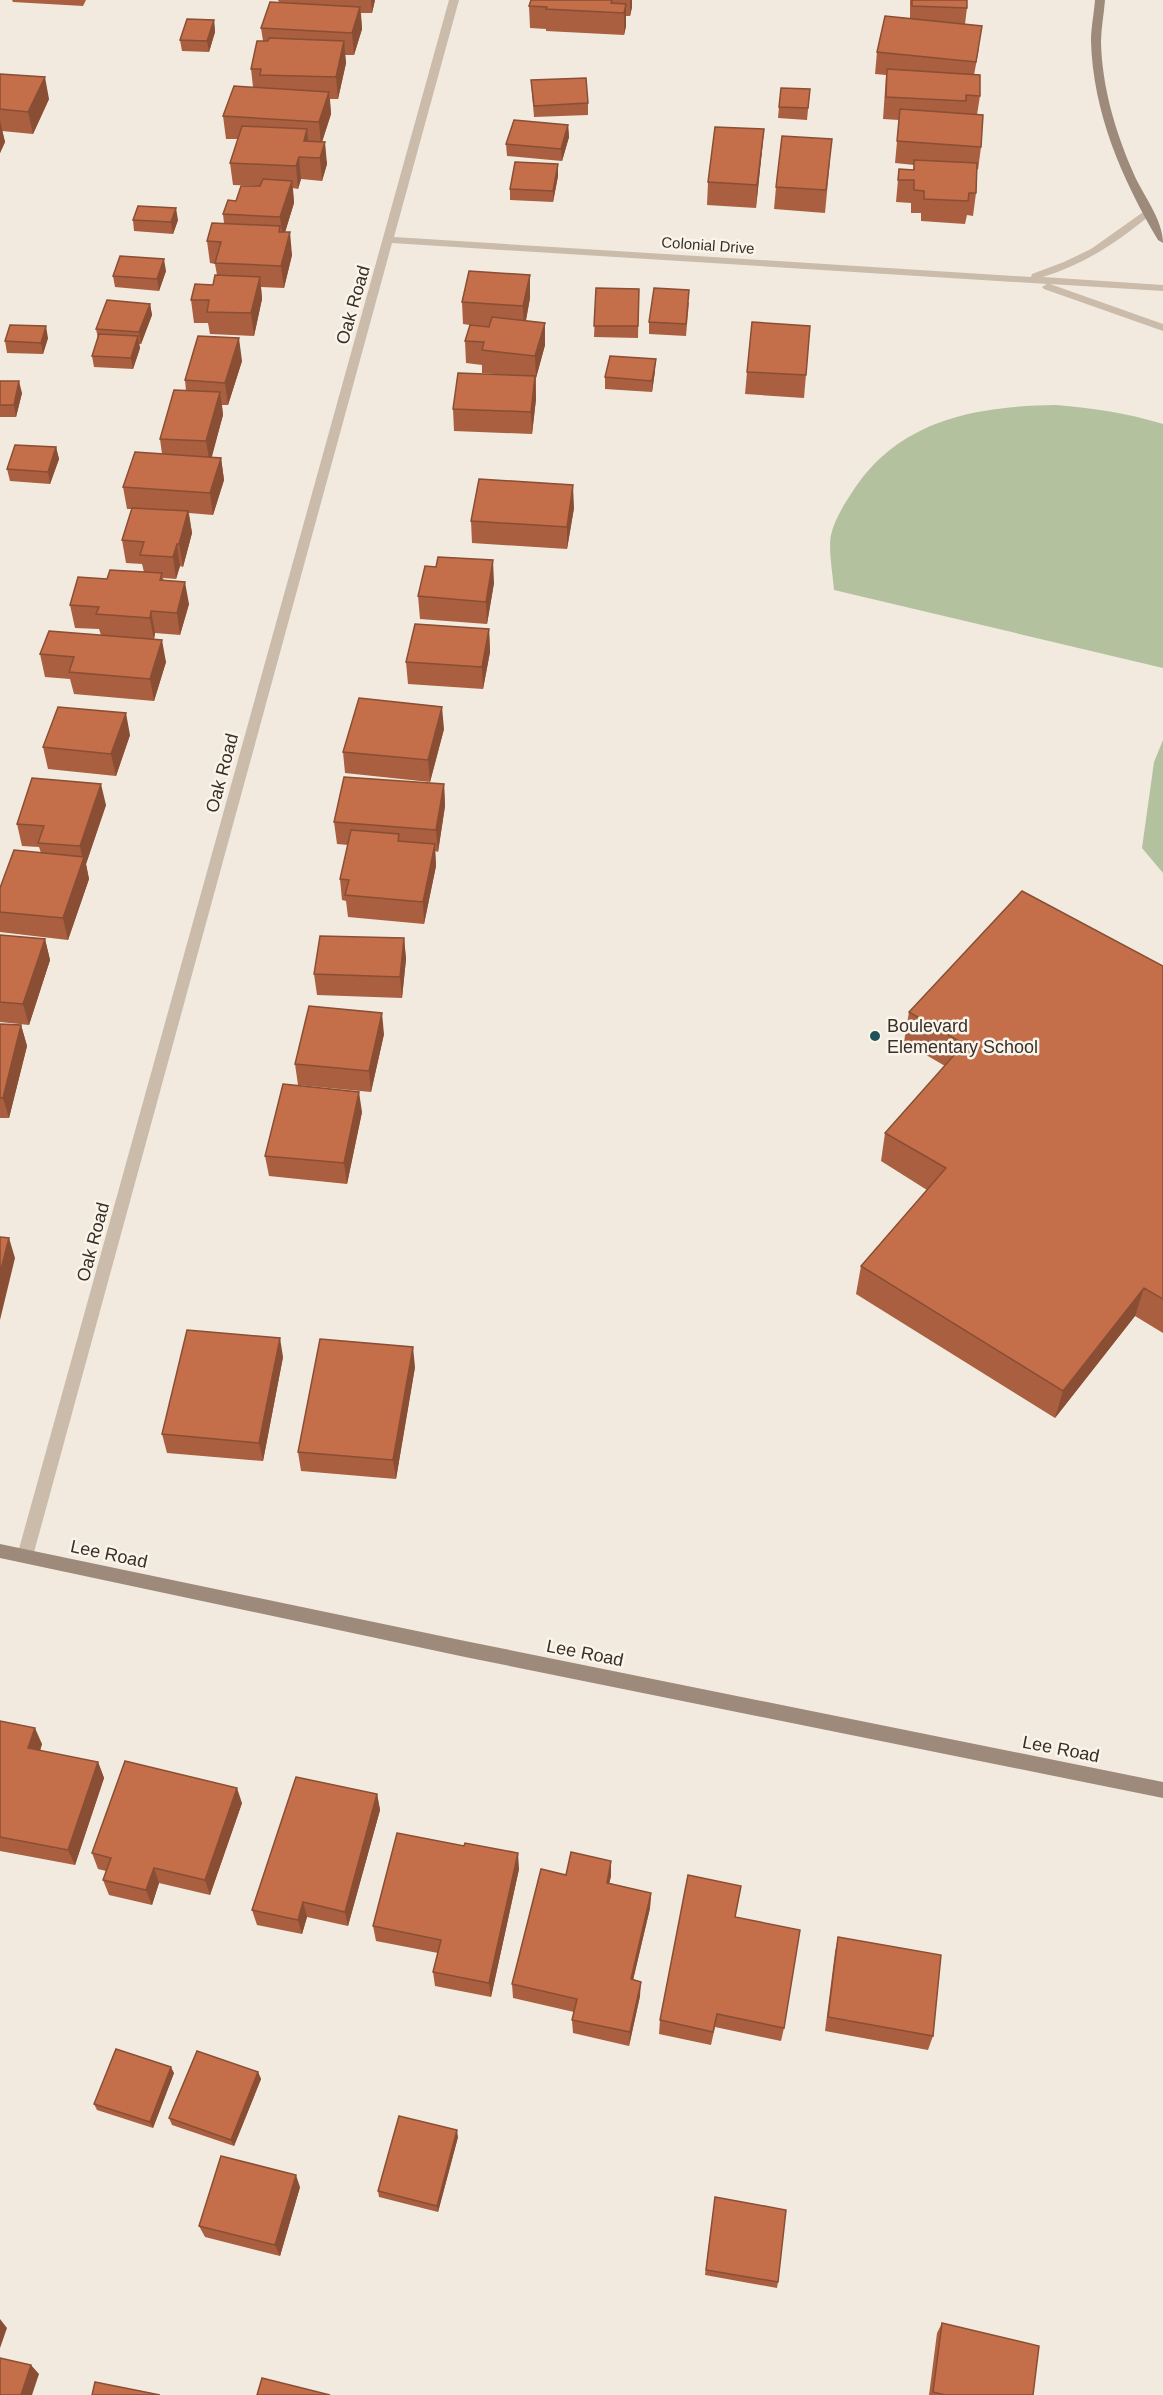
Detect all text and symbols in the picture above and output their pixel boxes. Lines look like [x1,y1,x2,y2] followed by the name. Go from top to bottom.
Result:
[661,233,755,257] street label: Colonial Drive
[332,263,374,347] street label: Oak Road
[202,731,242,815] street label: Oak Road
[887,1016,1038,1057] place label: Boulevard Elementary School
[868,1029,882,1043] marker: Boulevard Elementary School
[73,1200,113,1284] street label: Oak Road
[69,1536,149,1572] street label: Lee Road
[545,1636,625,1670] street label: Lee Road
[1021,1732,1101,1766] street label: Lee Road

